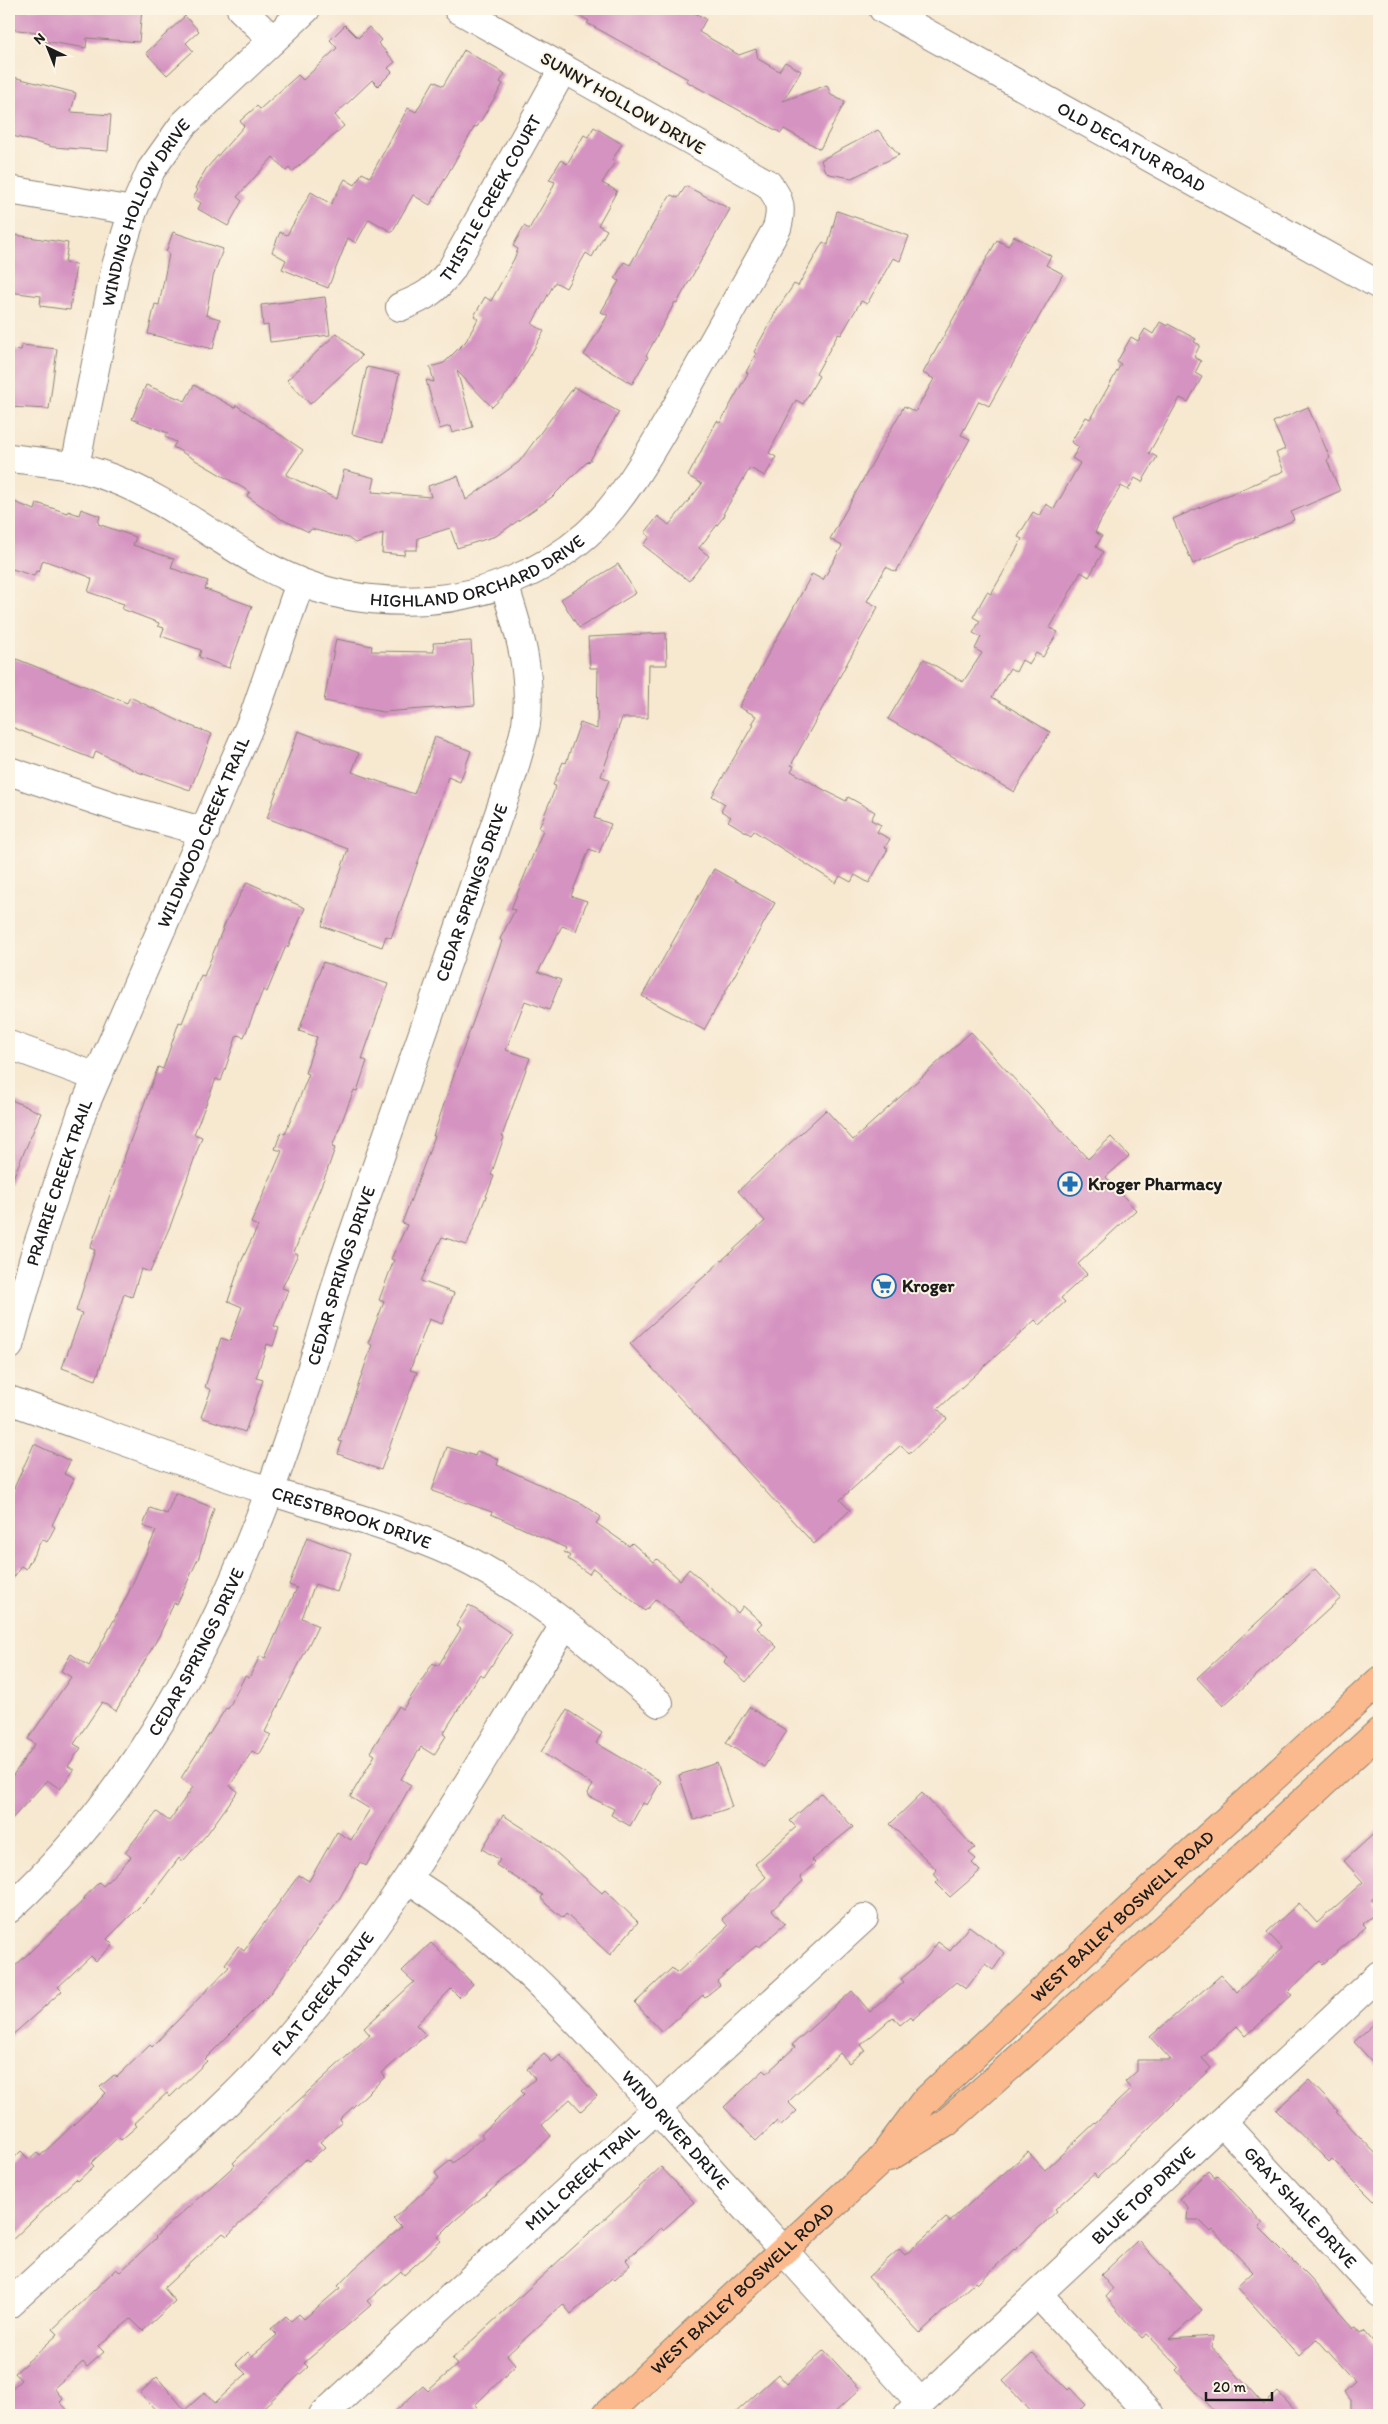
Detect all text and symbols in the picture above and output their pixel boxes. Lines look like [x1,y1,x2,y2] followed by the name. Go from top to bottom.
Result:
[22,22,72,72] north arrow
[30,29,49,48] text: N
[537,47,709,159] street label: SUNNY HOLLOW DRIVE
[1053,97,1209,197] street label: OLD DECATUR ROAD
[435,111,546,287] street label: THISTLE CREEK COURT
[97,113,194,309] street label: WINDING HOLLOW DRIVE
[369,530,589,612] street label: HIGHLAND ORCHARD DRIVE
[152,733,254,931] street label: WILDWOOD CREEK TRAIL
[431,801,513,985] street label: CEDAR SPRINGS DRIVE
[21,1096,97,1268] street label: PRAIRIE CREEK TRAIL
[1057,1171,1083,1197] pharmacy icon: Kroger Pharmacy
[1088,1173,1223,1195] place label: Kroger Pharmacy
[302,1183,380,1368] street label: CEDAR SPRINGS DRIVE
[871,1273,897,1299] supermarket icon: Kroger
[902,1275,955,1297] place label: Kroger
[269,1481,435,1554] street label: CRESTBROOK DRIVE
[143,1564,249,1740] street label: CEDAR SPRINGS DRIVE
[1026,1826,1219,2007] street label: WEST BAILEY BOSWELL ROAD
[267,1927,379,2060] street label: FLAT CREEK DRIVE
[617,2066,734,2194] street label: WIND RIVER DRIVE
[520,2119,644,2235] street label: MILL CREEK TRAIL
[1087,2141,1200,2249] street label: BLUE TOP DRIVE
[1239,2142,1362,2273] street label: GRAY SHALE DRIVE
[646,2198,839,2379] street label: WEST BAILEY BOSWELL ROAD
[1206,2369,1272,2401] scale bar
[1213,2378,1247,2396] text: 20 m

